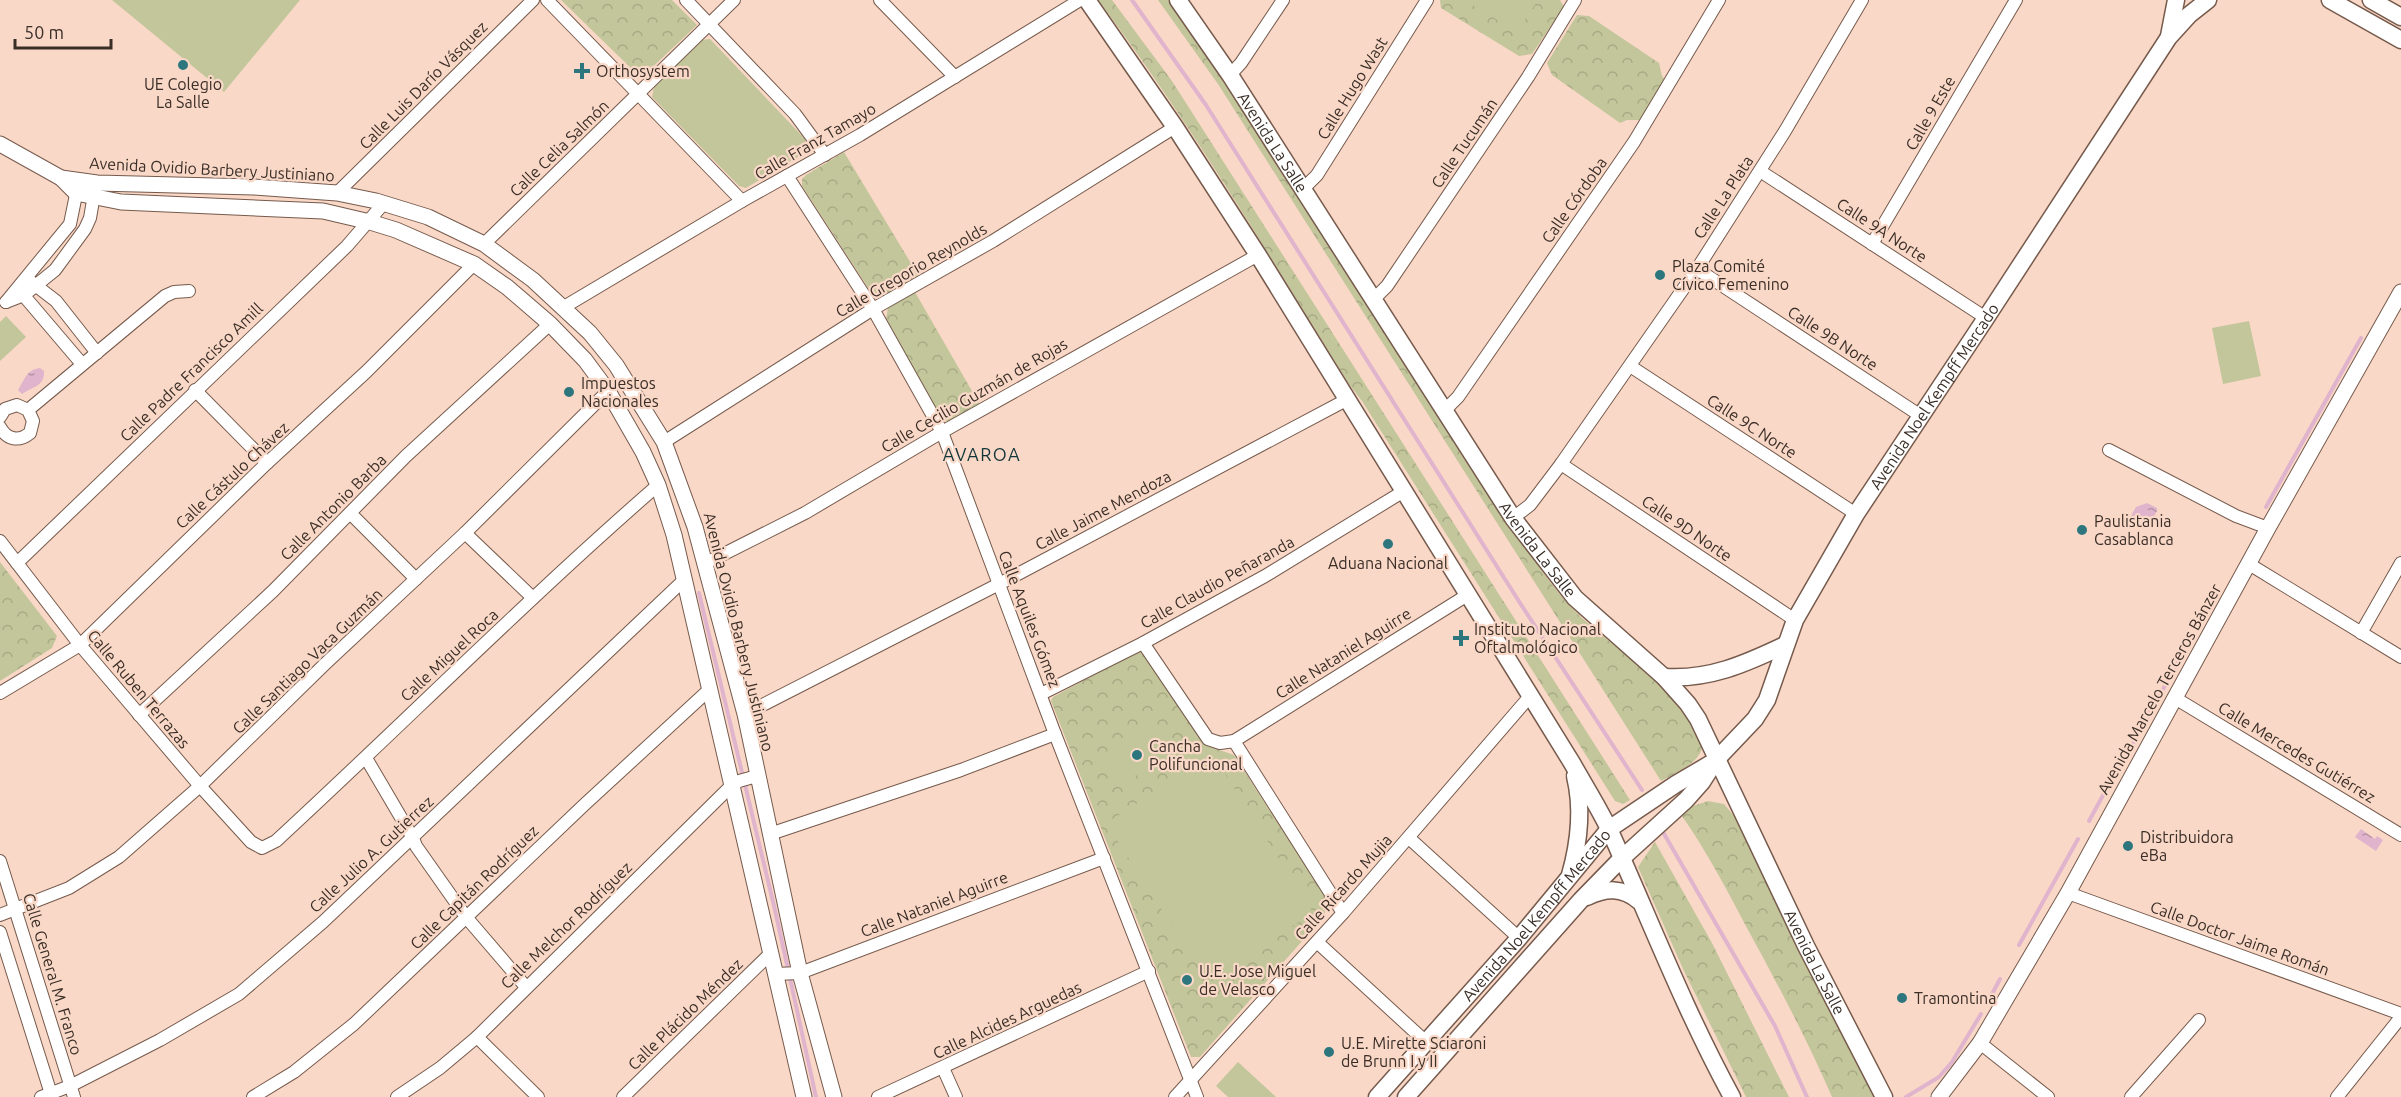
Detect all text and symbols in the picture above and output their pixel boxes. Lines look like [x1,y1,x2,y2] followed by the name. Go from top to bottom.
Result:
[15,12,111,50] scale bar
[355,17,491,153] street label: Calle Luis Darío Vásquez
[24,22,64,42] text: 50 m
[1313,33,1391,143] street label: Calle Hugo Wast
[176,58,190,72] marker: UE Colegio La Salle
[573,62,591,80] marker: Orthosystem
[596,62,690,80] place label: Orthosystem
[1902,73,1958,153] street label: Calle 9 Este
[144,75,222,111] place label: UE Colegio La Salle
[1234,89,1311,196] street label: Avenida La Salle
[1427,95,1501,191] street label: Calle Tucumán
[506,96,612,200] street label: Calle Celia Salmón
[751,99,879,183] street label: Calle Franz Tamayo
[1689,152,1757,242] street label: Calle La Plata
[89,154,335,184] street label: Avenida Ovidio Barbery Justiniano
[1538,154,1610,246] street label: Calle Córdoba
[1834,194,1930,266] street label: Calle 9A Norte
[832,219,990,321] street label: Calle Gregorio Reynolds
[1672,257,1789,293] place label: Plaza Comité Cívico Femenino
[1653,268,1667,282] marker: Plaza Comité Cívico Femenino
[116,299,266,445] street label: Calle Padre Francisco Amill
[1866,300,2002,493] street label: Avenida Noel Kempff Mercado
[1785,302,1881,374] street label: Calle 9B Norte
[878,334,1070,456] street label: Calle Cecilio Guzmán de Rojas
[581,374,659,410] place label: Impuestos Nacionales
[562,385,576,399] marker: Impuestos Nacionales
[1704,390,1800,462] street label: Calle 9C Norte
[172,418,292,532] street label: Calle Cástulo Chávez
[943,444,1021,464] district label: AVAROA
[276,450,390,564] street label: Calle Antonio Barba
[1032,467,1174,553] street label: Calle Jaime Mendoza
[1639,491,1735,565] street label: Calle 9D Norte
[1496,498,1580,601] street label: Avenida La Salle
[701,511,777,753] street label: Avenida Ovidio Barbery Justiniano
[2094,512,2174,548] place label: Paulistania Casablanca
[2075,523,2089,537] marker: Paulistania Casablanca
[1137,532,1297,632] street label: Calle Claudio Peñaranda
[1381,537,1395,551] marker: Aduana Nacional
[996,548,1064,690] street label: Calle Aquiles Gómez
[1328,554,1448,572] place label: Aduana Nacional
[2094,581,2224,797] street label: Avenida Marcelo Terceros Bánzer
[228,585,386,737] street label: Calle Santiago Vaca Guzmán
[1272,604,1414,702] street label: Calle Nataniel Aguirre
[397,605,501,705] street label: Calle Miguel Roca
[1474,620,1601,656] place label: Instituto Nacional Oftalmológico
[84,626,194,752] street label: Calle Ruben Terrazas
[1452,629,1470,647] marker: Instituto Nacional Oftalmológico
[2215,698,2379,806] street label: Calle Mercedes Gutiérrez
[1149,737,1242,773] place label: Cancha Polifuncional
[1130,748,1144,762] marker: Cancha Polifuncional
[305,792,437,916] street label: Calle Julio A. Gutierrez
[406,821,542,953] street label: Calle Capitán Rodríguez
[1458,825,1614,1004] street label: Avenida Noel Kempff Mercado
[2140,828,2234,864] place label: Distribuidora eBa
[1291,830,1395,944] street label: Calle Ricardo Mujia
[2121,839,2135,853] marker: Distribuidora eBa
[497,858,635,992] street label: Calle Melchor Rodríguez
[858,868,1010,940] street label: Calle Nataniel Aguirre
[20,891,86,1057] street label: Calle General M. Franco
[2148,897,2332,979] street label: Calle Doctor Jaime Román
[1781,907,1849,1018] street label: Avenida La Salle
[624,955,746,1073] street label: Calle Plácido Méndez
[1199,962,1316,998] place label: U.E. Jose Miguel de Velasco
[1180,973,1194,987] marker: U.E. Jose Miguel de Velasco
[930,978,1084,1062] street label: Calle Alcides Arguedas
[1914,989,1996,1007] place label: Tramontina
[1895,991,1909,1005] marker: Tramontina
[1341,1034,1486,1070] place label: U.E. Mirette Sciaroni de Brunn I y II
[1322,1045,1336,1059] marker: U.E. Mirette Sciaroni de Brunn I y II

